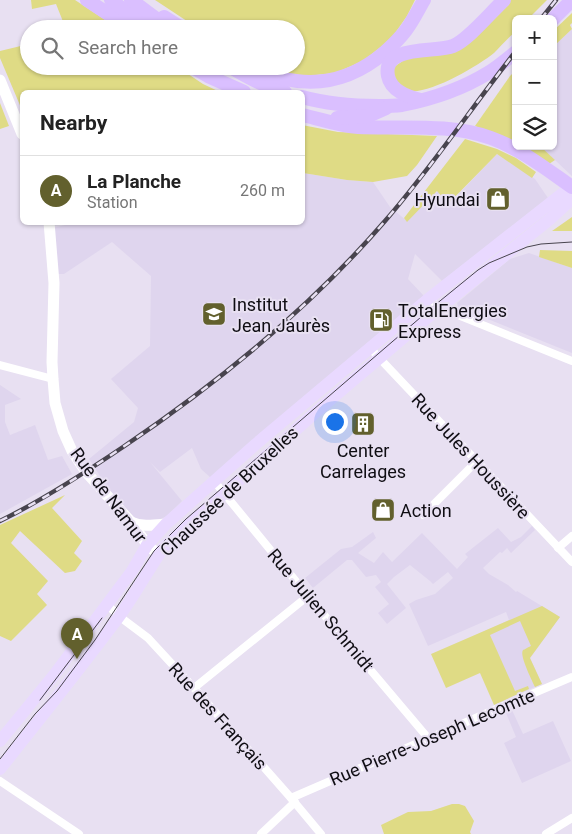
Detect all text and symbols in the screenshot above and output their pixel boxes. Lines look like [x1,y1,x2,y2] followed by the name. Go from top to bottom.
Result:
[512,15,557,150] map controls
[512,15,557,60] button: +
[20,20,305,75] search box
[38,34,66,62] icon: search
[78,36,178,59] text: Search here
[512,60,557,105] button: −
[512,105,557,150] button: layers
[40,111,107,135] text: Nearby
[87,170,181,193] text: La Planche
[51,181,61,200] text: A
[240,181,285,200] text: 260 m
[485,186,511,212] shop icon: Hyundai
[414,189,480,210] place label: Hyundai
[87,193,138,212] text: Station
[232,294,330,336] place label: Institut Jean Jaurès
[398,300,507,342] place label: TotalEnergies Express
[201,301,227,327] school or university icon: Institut Jean Jaurès
[368,307,394,333] fuel station icon: TotalEnergies Express
[408,389,534,523] street label: Rue Jules Houssière
[322,409,348,435] your location
[350,411,376,437] building icon: Center Carrelages
[156,422,302,560] street label: Chaussée de Bruxelles
[320,440,406,482] place label: Center Carrelages
[66,443,152,547] street label: Rue de Namur
[370,497,396,523] shop icon: Action
[400,500,452,521] place label: Action
[264,544,379,676] street label: Rue Julien Schmidt
[61,618,93,659] pin: A
[165,658,271,774] street label: Rue des Français
[326,684,538,790] street label: Rue Pierre-Joseph Lecomte

